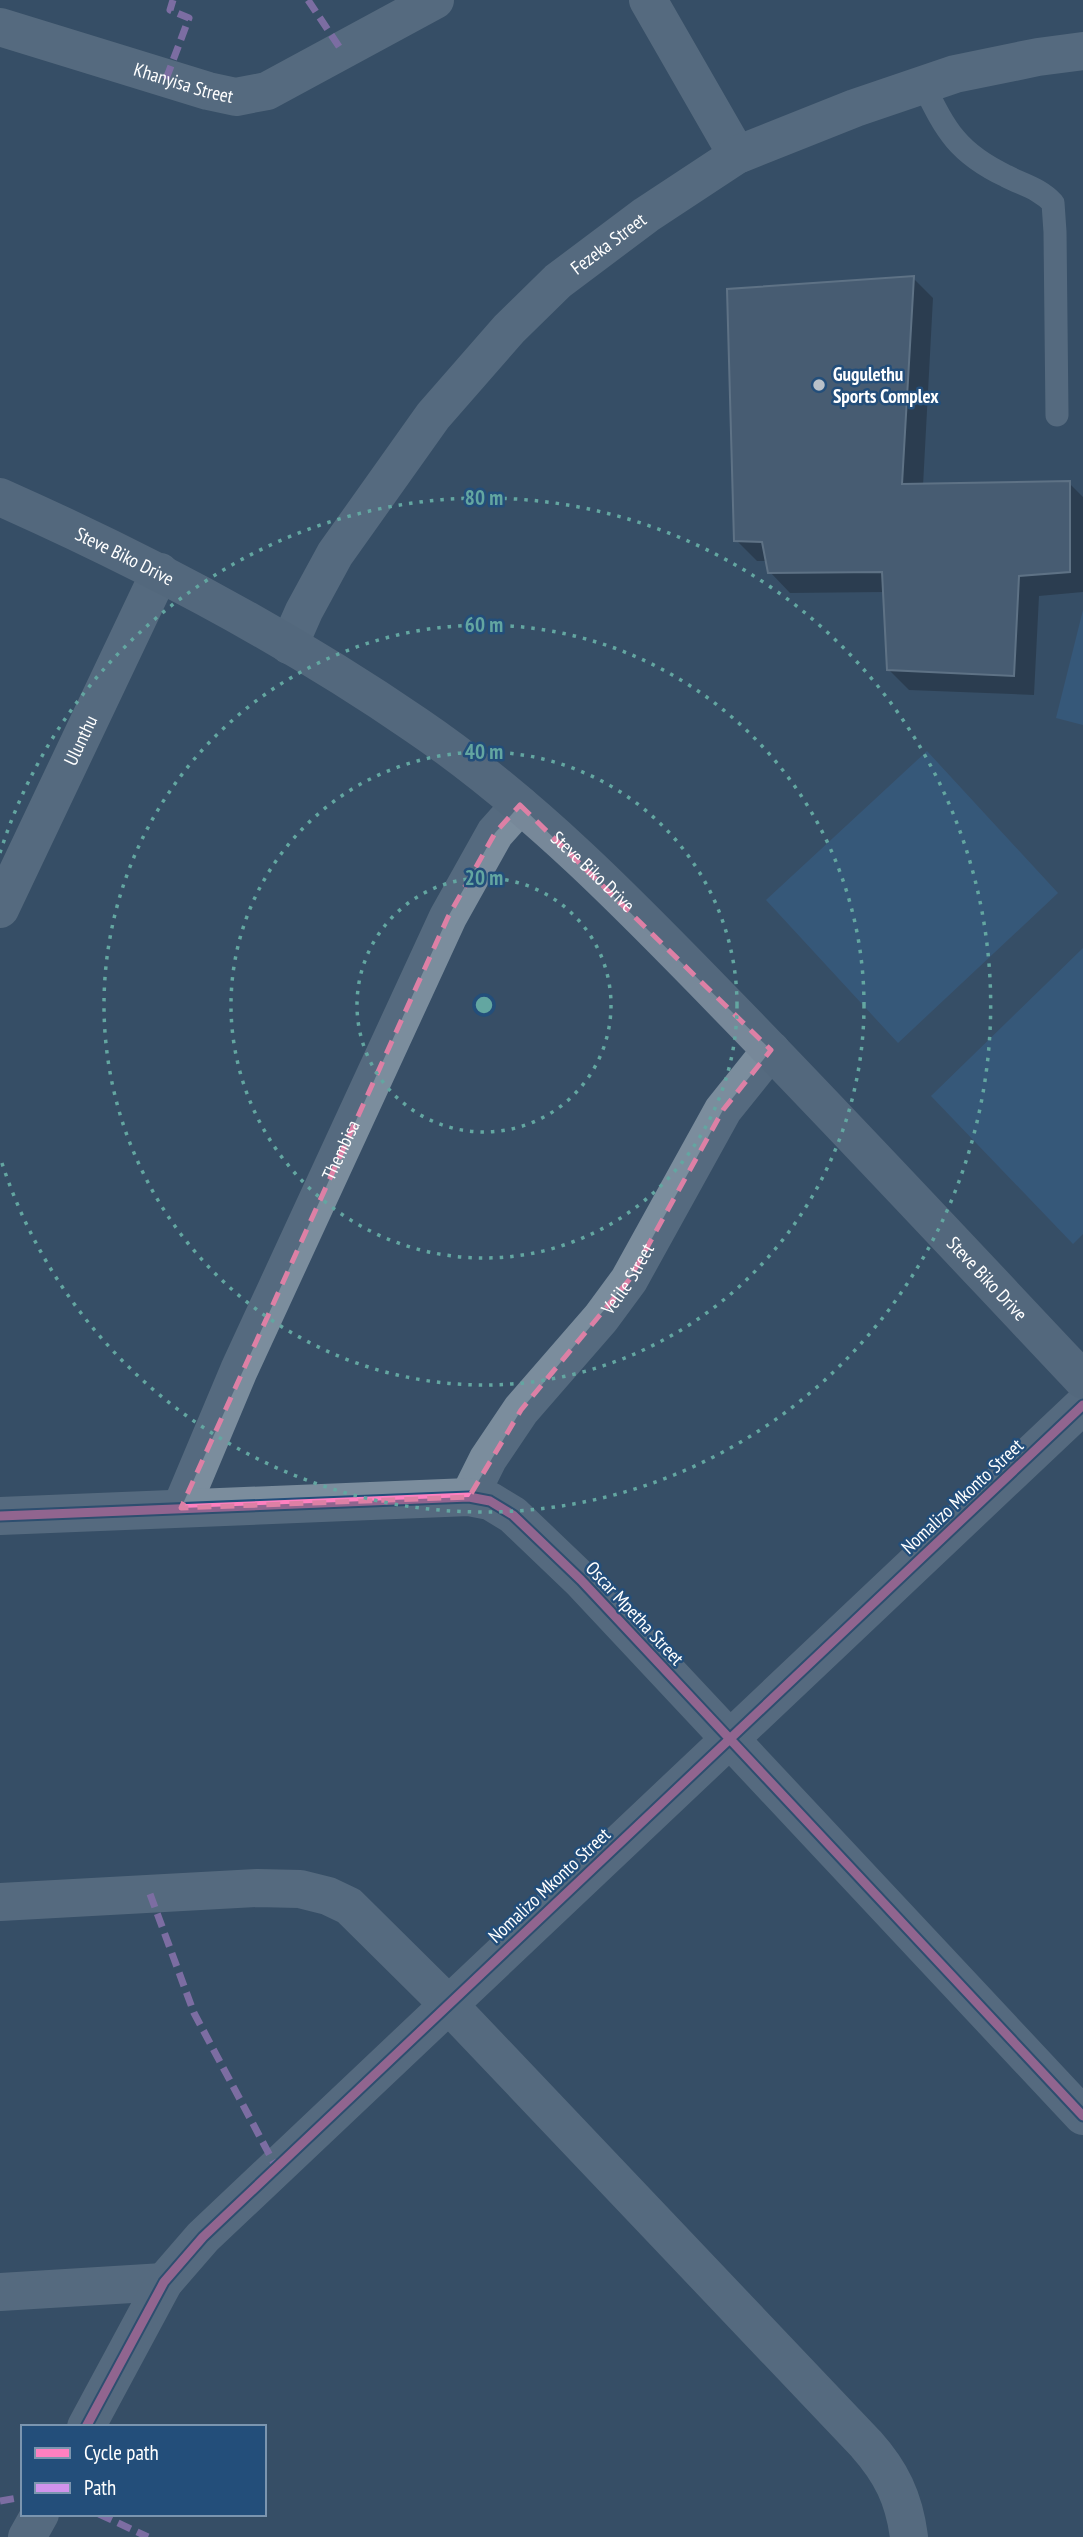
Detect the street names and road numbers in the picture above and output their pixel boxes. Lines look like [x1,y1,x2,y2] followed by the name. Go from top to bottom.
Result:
[131,57,236,108] street label: Khanyisa Street
[565,207,651,280] street label: Fezeka Street
[72,521,178,591] street label: Steve Biko Drive
[58,711,102,769] street label: Ulunthu
[546,826,640,917] street label: Steve Biko Drive
[316,1116,365,1184] street label: Thembisa
[942,1231,1033,1326] street label: Steve Biko Drive
[595,1238,659,1320] street label: Velile Street
[896,1433,1029,1559] street label: Nomalizo Mkonto Street
[581,1556,690,1670] street label: Oscar Mpetha Street
[483,1822,616,1948] street label: Nomalizo Mkonto Street

